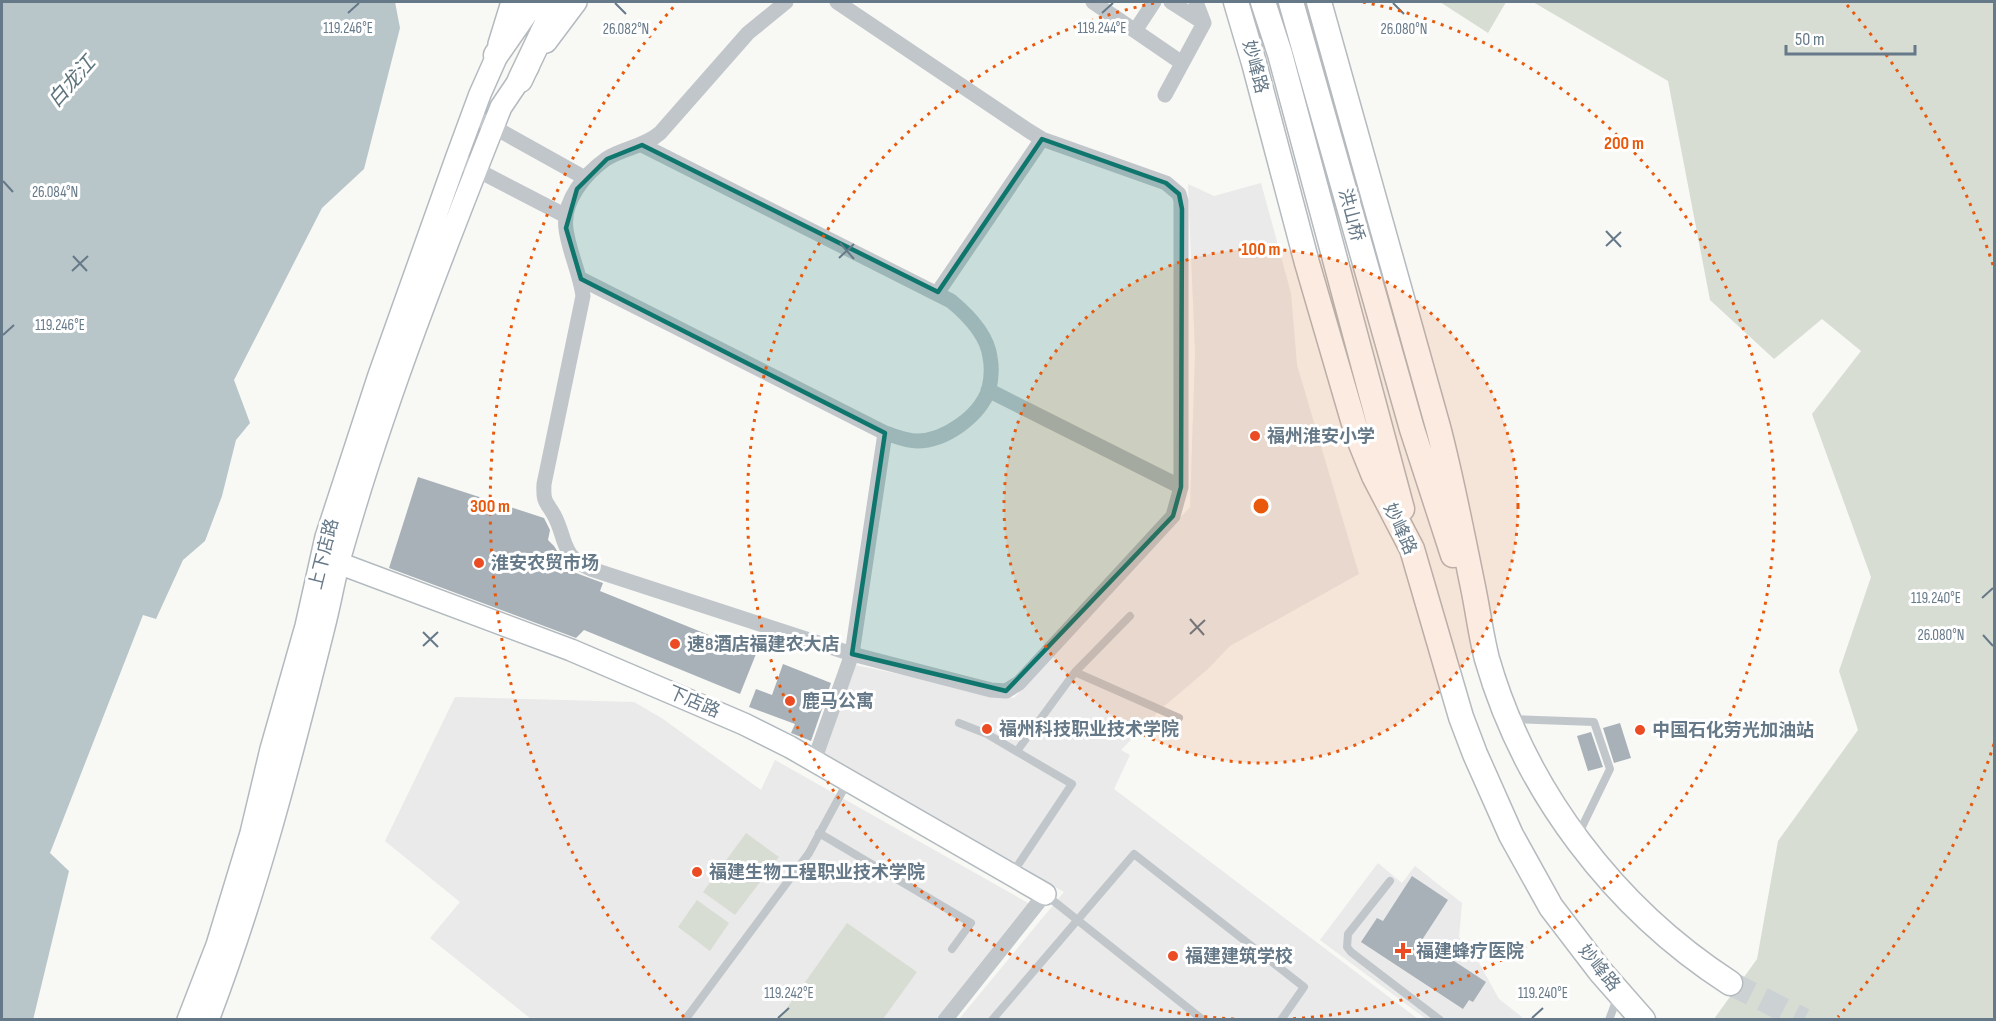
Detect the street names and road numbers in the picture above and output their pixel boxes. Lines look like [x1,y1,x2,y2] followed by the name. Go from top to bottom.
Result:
[1238,38,1272,96] street label: 妙峰路
[1334,186,1368,244] street label: 洪山桥
[1379,500,1421,558] street label: 妙峰路
[305,517,343,591] street label: 上下店路
[665,682,723,722] street label: 下店路
[1574,940,1624,996] street label: 妙峰路

